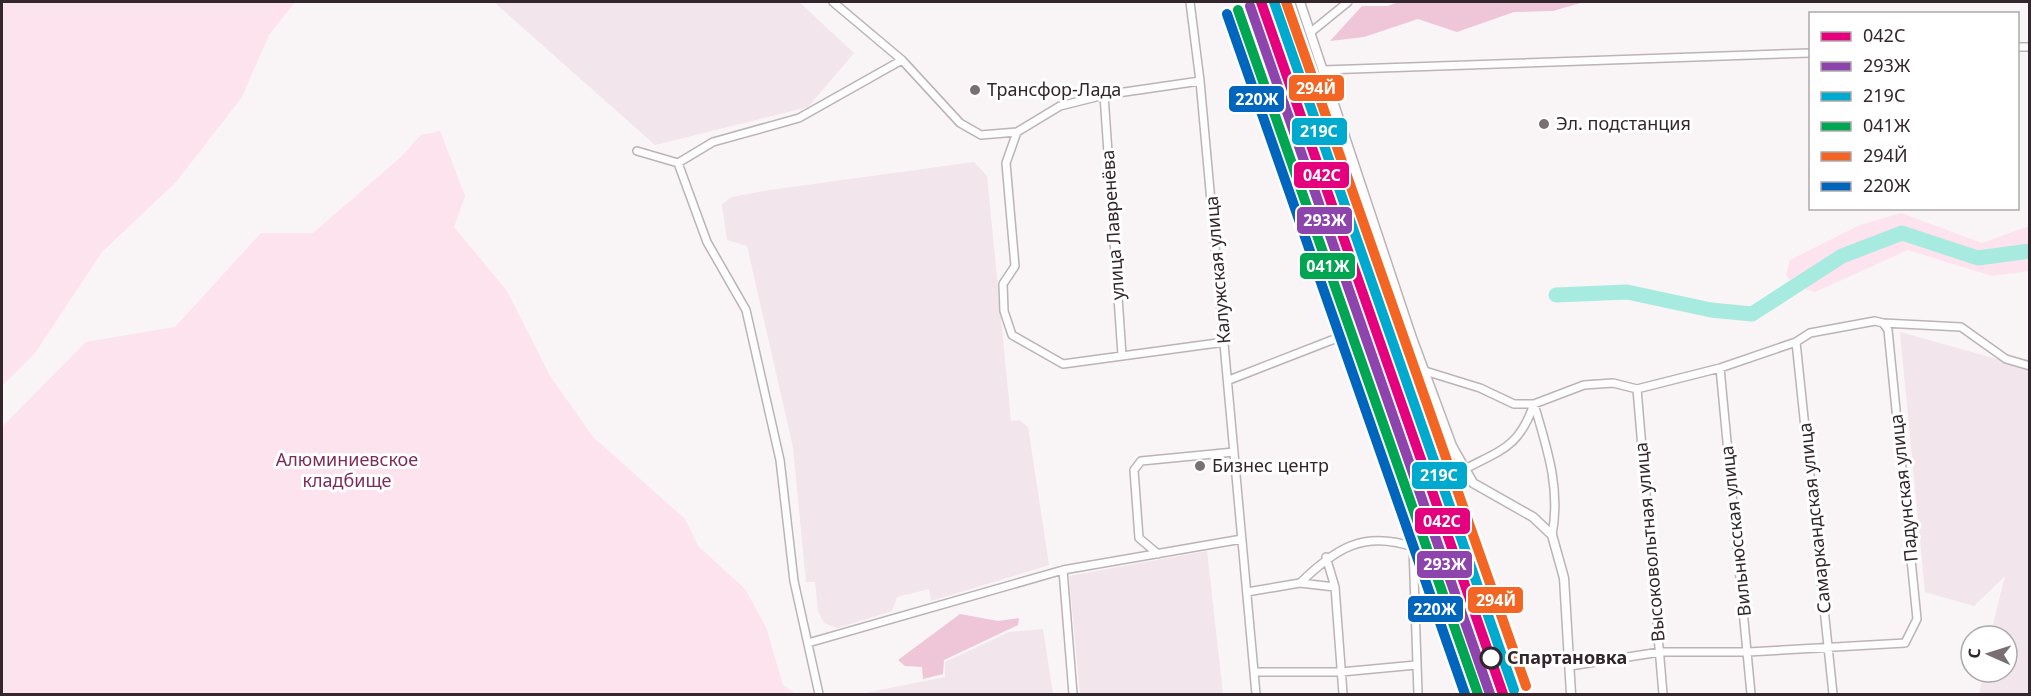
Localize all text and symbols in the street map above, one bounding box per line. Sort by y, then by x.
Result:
legend [1809,12,2019,210]
text: 042С [1863,23,1905,47]
text: 293Ж [1863,53,1911,77]
line badge: 294Й [1288,74,1345,102]
place label: Трансфор-Лада [987,77,1121,101]
text: 294Й [1296,77,1336,99]
marker: Трансфор-Лада [968,83,982,97]
text: 219С [1863,83,1905,107]
line badge: 220Ж [1228,85,1285,113]
text: 220Ж [1235,88,1279,110]
place label: Эл. подстанция [1556,111,1691,135]
text: 041Ж [1863,113,1911,137]
line badge: 219С [1291,117,1348,146]
marker: Эл. подстанция [1537,117,1551,131]
text: 219С [1300,120,1338,142]
text: 294Й [1863,143,1908,167]
street label: улица Лавренёва [1095,149,1129,301]
line badge: 042С [1293,161,1350,189]
text: 042С [1303,164,1341,186]
text: 220Ж [1863,173,1911,197]
street label: Калужская улица [1199,195,1235,345]
line badge: 293Ж [1296,206,1353,235]
text: 293Ж [1303,209,1347,231]
line badge: 041Ж [1299,252,1356,280]
text: 041Ж [1306,255,1350,277]
street label: Падунская улица [1883,413,1923,563]
street label: Самаркандская улица [1792,422,1836,615]
street label: Высоковольтная улица [1628,441,1670,643]
street label: Вильнюсская улица [1714,445,1756,618]
park label: Алюминиевское кладбище [276,447,418,492]
place label: Бизнес центр [1212,453,1329,477]
marker: Бизнес центр [1193,459,1207,473]
line badge: 219С [1411,461,1468,490]
text: 219С [1420,464,1458,486]
line badge: 042С [1414,507,1471,535]
text: 042С [1423,510,1461,532]
line badge: 293Ж [1416,550,1473,579]
text: 293Ж [1423,553,1467,575]
line badge: 294Й [1467,586,1524,614]
text: 294Й [1476,589,1516,611]
line badge: 220Ж [1407,595,1464,623]
text: 220Ж [1413,598,1457,620]
north arrow [1959,624,2019,684]
place label: Спартановка [1507,645,1627,669]
marker: Спартановка [1480,647,1502,669]
text: С [1963,647,1985,659]

